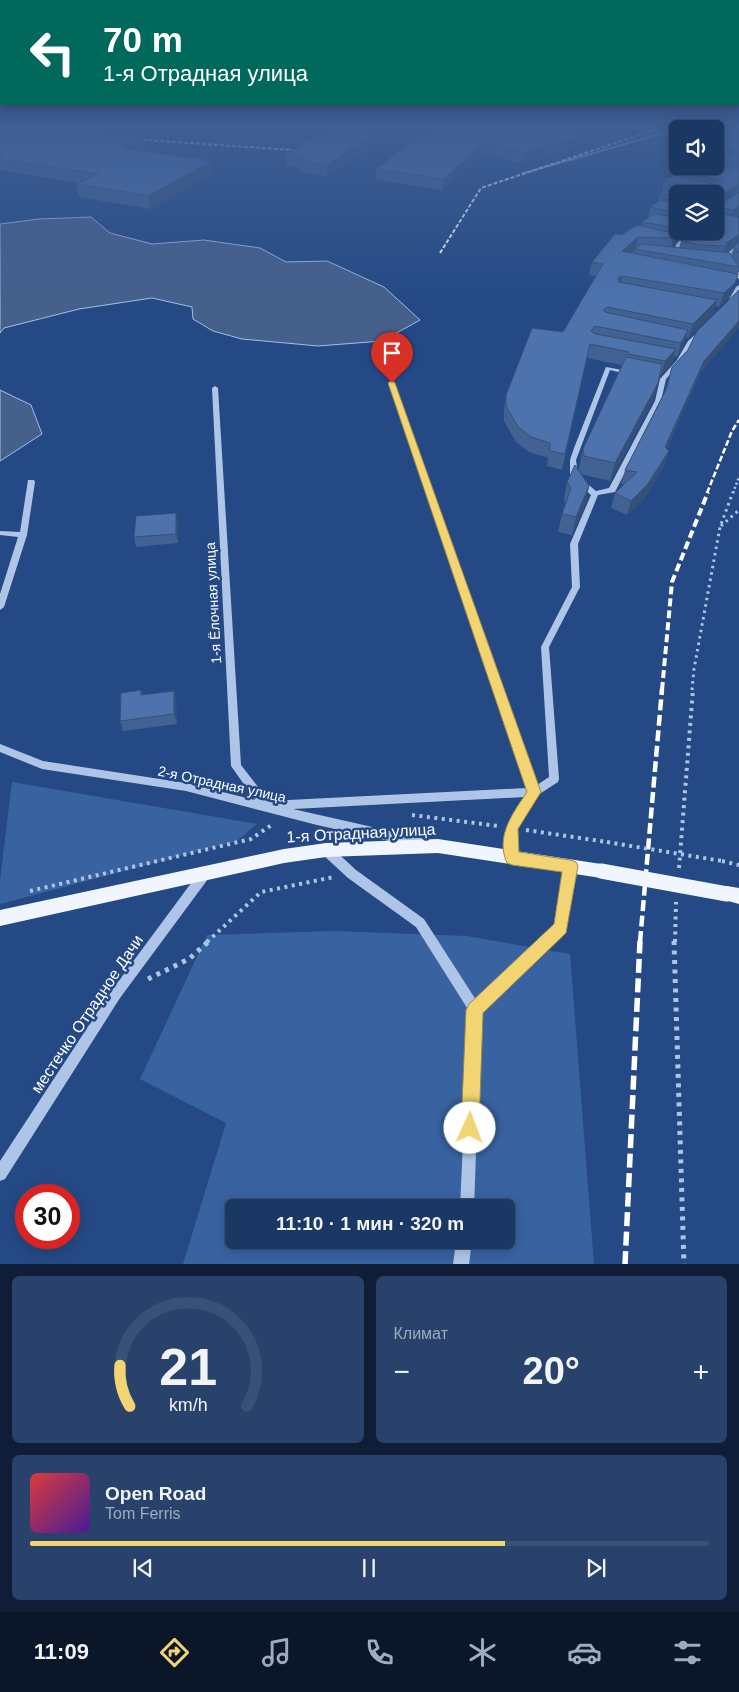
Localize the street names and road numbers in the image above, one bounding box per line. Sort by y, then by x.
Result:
street label: 1-я Ёлочная улица [202,542,224,664]
street label: 2-я Отрадная улица [157,763,288,805]
street label: 1-я Отрадная улица [286,821,436,845]
street label: местечко Отрадное Дачи [28,932,146,1096]

